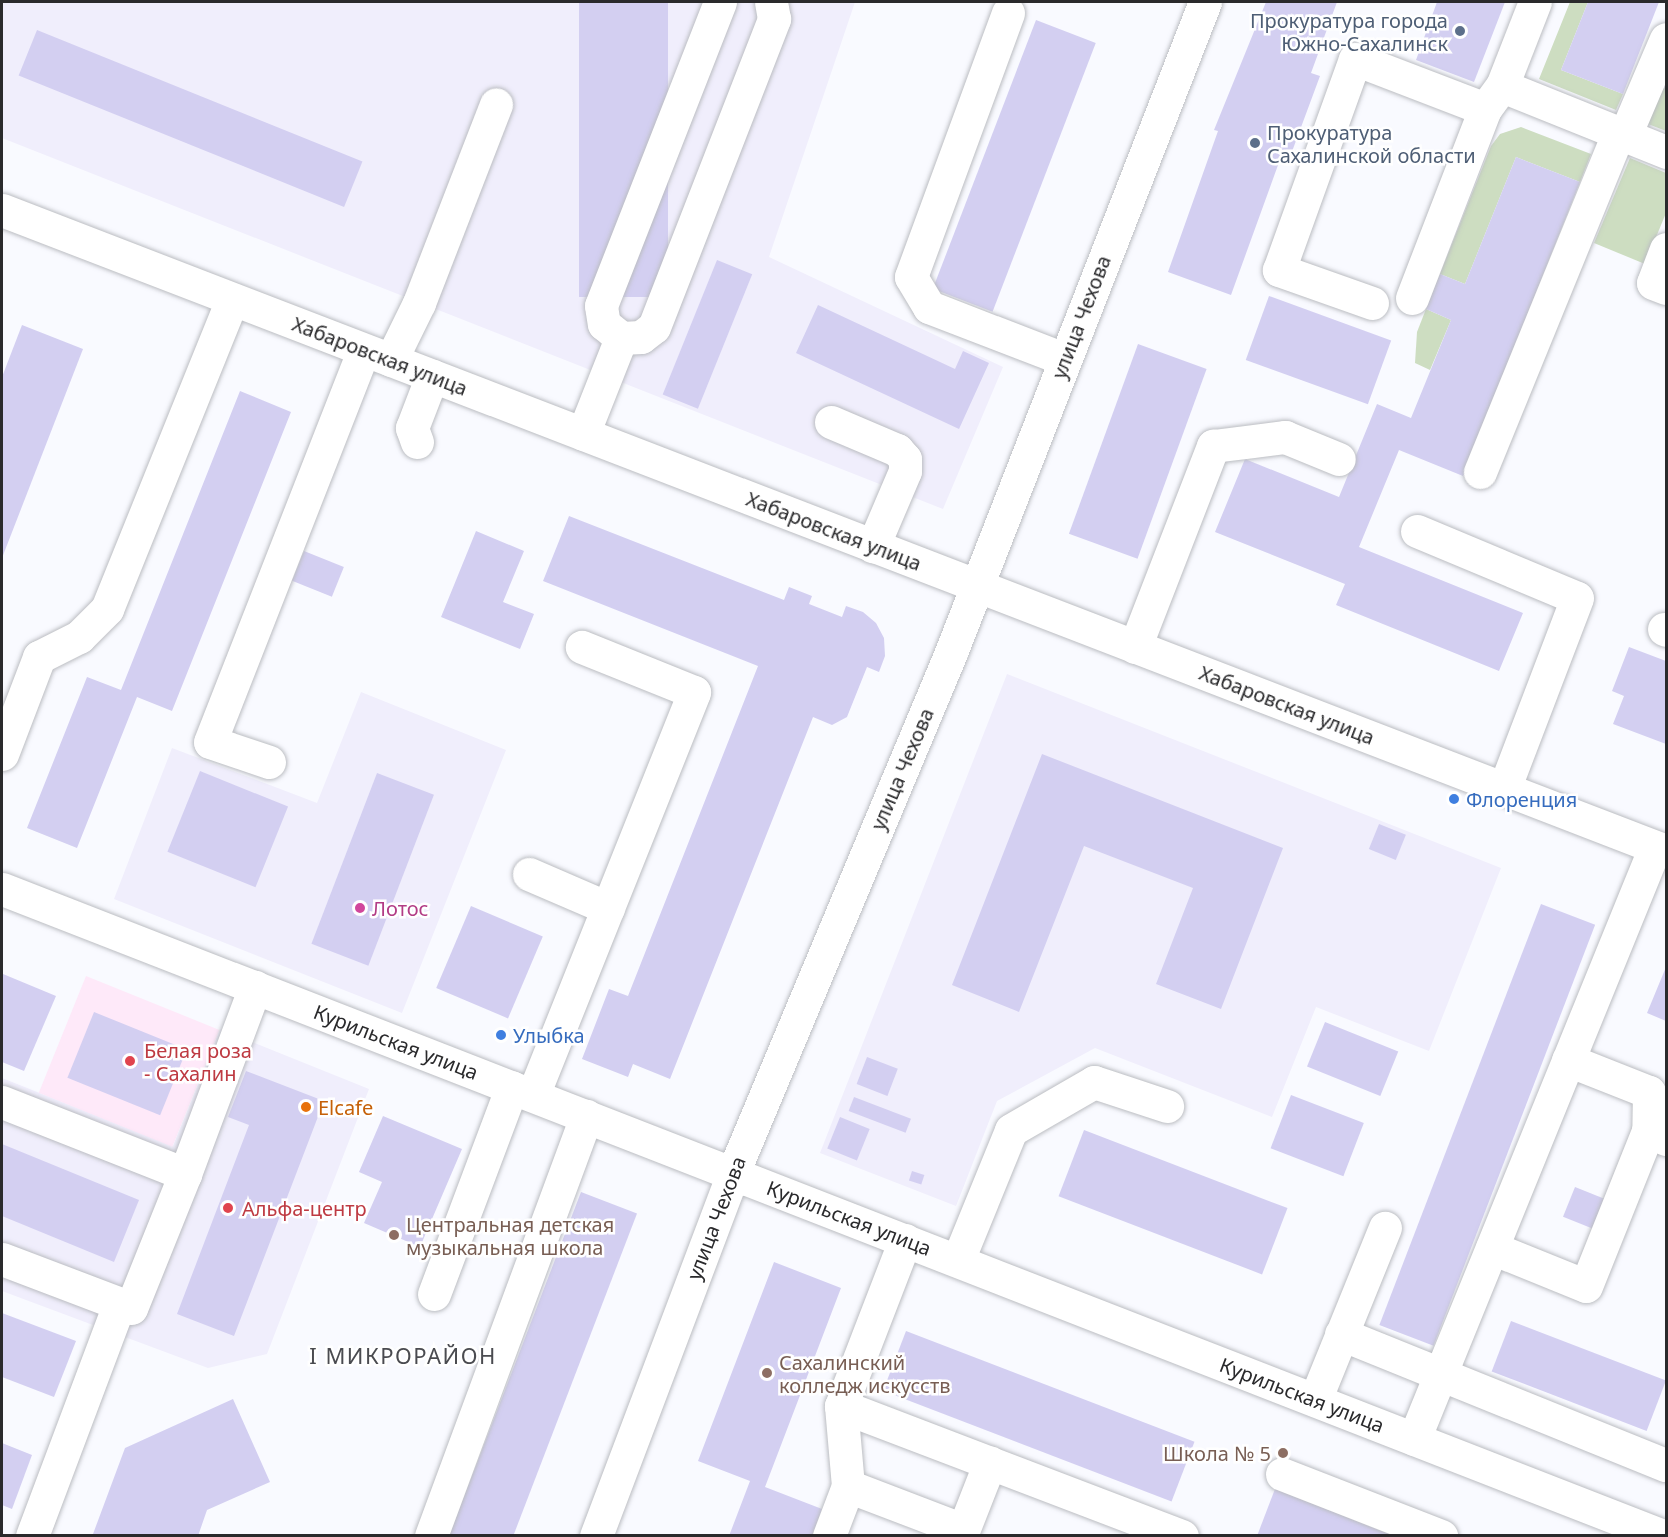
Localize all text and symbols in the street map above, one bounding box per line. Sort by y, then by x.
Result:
place label: Прокуратура города Южно-Сахалинск [1250,8,1448,55]
marker: Прокуратура города Южно-Сахалинск [1453,24,1467,38]
place label: Прокуратура Сахалинской области [1267,120,1476,167]
marker: Прокуратура Сахалинской области [1248,136,1262,150]
street label: улица Чехова [1046,252,1116,382]
street label: Хабаровская улица [289,312,471,400]
street label: Хабаровская улица [743,487,925,575]
street label: Хабаровская улица [1196,661,1378,749]
street label: улица Чехова [866,704,938,834]
place label: Флоренция [1466,787,1577,811]
marker: Флоренция [1447,792,1461,806]
place label: Лотос [372,896,428,920]
marker: Лотос [353,901,367,915]
street label: Курильская улица [310,1000,482,1084]
place label: Улыбка [513,1023,585,1047]
marker: Улыбка [494,1028,508,1042]
place label: Белая роза - Сахалин [144,1038,252,1085]
marker: Белая роза - Сахалин [121,1052,139,1070]
place label: Elcafe [318,1095,373,1119]
marker: Elcafe [299,1100,313,1114]
street label: улица Чехова [681,1153,751,1283]
street label: Курильская улица [763,1176,935,1260]
place label: Альфа-центр [242,1196,367,1220]
marker: Альфа-центр [219,1199,237,1217]
place label: Центральная детская музыкальная школа [406,1212,614,1259]
marker: Центральная детская музыкальная школа [387,1228,401,1242]
district label: I МИКРОРАЙОН [309,1343,497,1369]
place label: Сахалинский колледж искусств [779,1350,950,1397]
street label: Курильская улица [1216,1353,1388,1437]
marker: Сахалинский колледж искусств [760,1366,774,1380]
place label: Школа № 5 [1163,1441,1271,1465]
marker: Школа № 5 [1276,1446,1290,1460]

